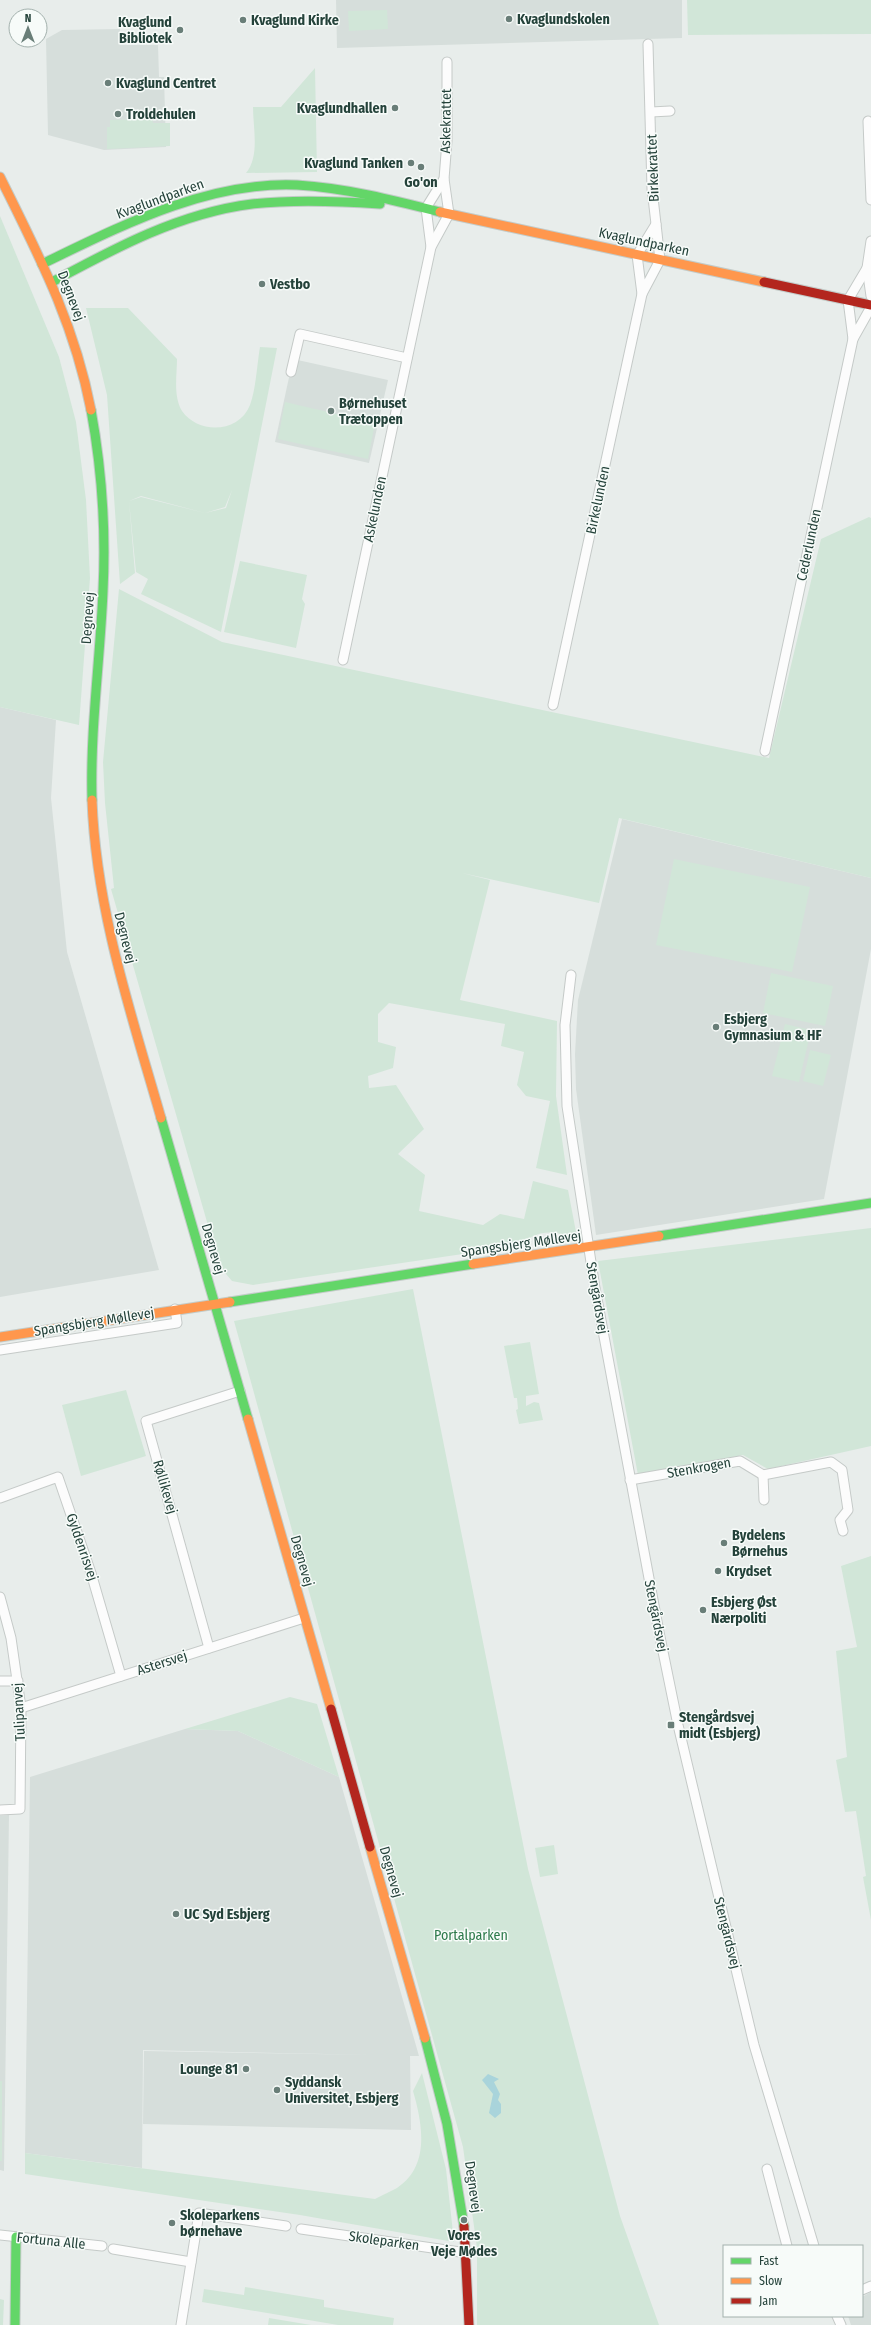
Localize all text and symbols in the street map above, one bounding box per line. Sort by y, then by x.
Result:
north arrow [8,8,48,48]
place label: Kvaglundskolen [517,11,610,28]
text: N [25,12,31,25]
place label: Kvaglund Kirke [251,12,339,29]
place label: Kvaglund Bibliotek [118,14,173,47]
marker: Kvaglundskolen [504,14,514,24]
marker: Kvaglund Kirke [238,15,248,25]
marker: Kvaglund Bibliotek [175,25,185,35]
place label: Kvaglund Centret [116,75,217,92]
marker: Kvaglund Centret [103,78,113,88]
street label: Askekrattet [437,88,455,154]
place label: Kvaglundhallen [297,100,387,117]
marker: Kvaglundhallen [390,103,400,113]
place label: Troldehulen [126,106,196,123]
marker: Troldehulen [113,109,123,119]
street label: Birkekrattet [643,133,663,202]
place label: Kvaglund Tanken [304,155,403,172]
marker: Kvaglund Tanken [406,158,416,168]
marker: Go'on [416,162,426,172]
place label: Go'on [404,174,438,191]
street label: Kvaglundparken [114,175,206,223]
street label: Kvaglundparken [597,224,691,260]
street label: Degnevej [54,268,88,324]
place label: Vestbo [269,276,311,293]
marker: Vestbo [257,279,267,289]
place label: Børnehuset Trætoppen [339,395,408,428]
marker: Børnehuset Trætoppen [326,406,336,416]
street label: Birkelunden [582,464,614,536]
street label: Askelunden [360,475,390,543]
street label: Cederlunden [793,507,825,583]
street label: Degnevej [78,591,98,645]
street label: Degnevej [110,910,140,966]
place label: Esbjerg Gymnasium & HF [724,1011,822,1044]
marker: Esbjerg Gymnasium & HF [711,1022,721,1032]
street label: Degnevej [198,1221,228,1277]
street label: Spangsbjerg Møllevej [460,1227,582,1261]
street label: Stengårdsvej [582,1260,612,1336]
street label: Spangsbjerg Møllevej [33,1304,155,1340]
street label: Stenkrogen [666,1454,732,1482]
street label: Røllikevej [149,1458,181,1516]
street label: Gyldenrisvej [62,1511,102,1583]
place label: Bydelens Børnehus [732,1527,788,1560]
street label: Degnevej [287,1533,317,1589]
marker: Bydelens Børnehus [719,1538,729,1548]
place label: Krydset [726,1563,773,1580]
marker: Krydset [713,1566,723,1576]
street label: Stengårdsvej [641,1578,671,1654]
place label: Esbjerg Øst Nærpoliti [711,1594,778,1627]
marker: Esbjerg Øst Nærpoliti [698,1605,708,1615]
street label: Astersvej [135,1647,189,1679]
street label: Tulipanvej [9,1682,29,1742]
place label: Stengårdsvej midt (Esbjerg) [679,1709,760,1742]
marker: Stengårdsvej midt (Esbjerg) [666,1720,676,1730]
street label: Degnevej [376,1844,406,1900]
street label: Stengårdsvej [710,1895,744,1971]
place label: UC Syd Esbjerg [184,1906,270,1923]
marker: UC Syd Esbjerg [171,1909,181,1919]
park label: Portalparken [434,1927,508,1944]
place label: Lounge 81 [180,2061,238,2078]
marker: Lounge 81 [241,2064,251,2074]
place label: Syddansk Universitet, Esbjerg [285,2074,398,2107]
marker: Syddansk Universitet, Esbjerg [272,2085,282,2095]
street label: Degnevej [461,2160,485,2214]
place label: Skoleparkens børnehave [180,2207,260,2240]
marker: Vores Veje Mødes [459,2215,469,2225]
marker: Skoleparkens børnehave [167,2218,177,2228]
place label: Vores Veje Mødes [430,2227,497,2260]
street label: Skoleparken [348,2228,420,2254]
street label: Fortuna Alle [16,2229,86,2253]
legend [723,2245,863,2317]
text: Fast [759,2254,778,2268]
text: Slow [759,2274,782,2288]
text: Jam [759,2294,777,2308]

